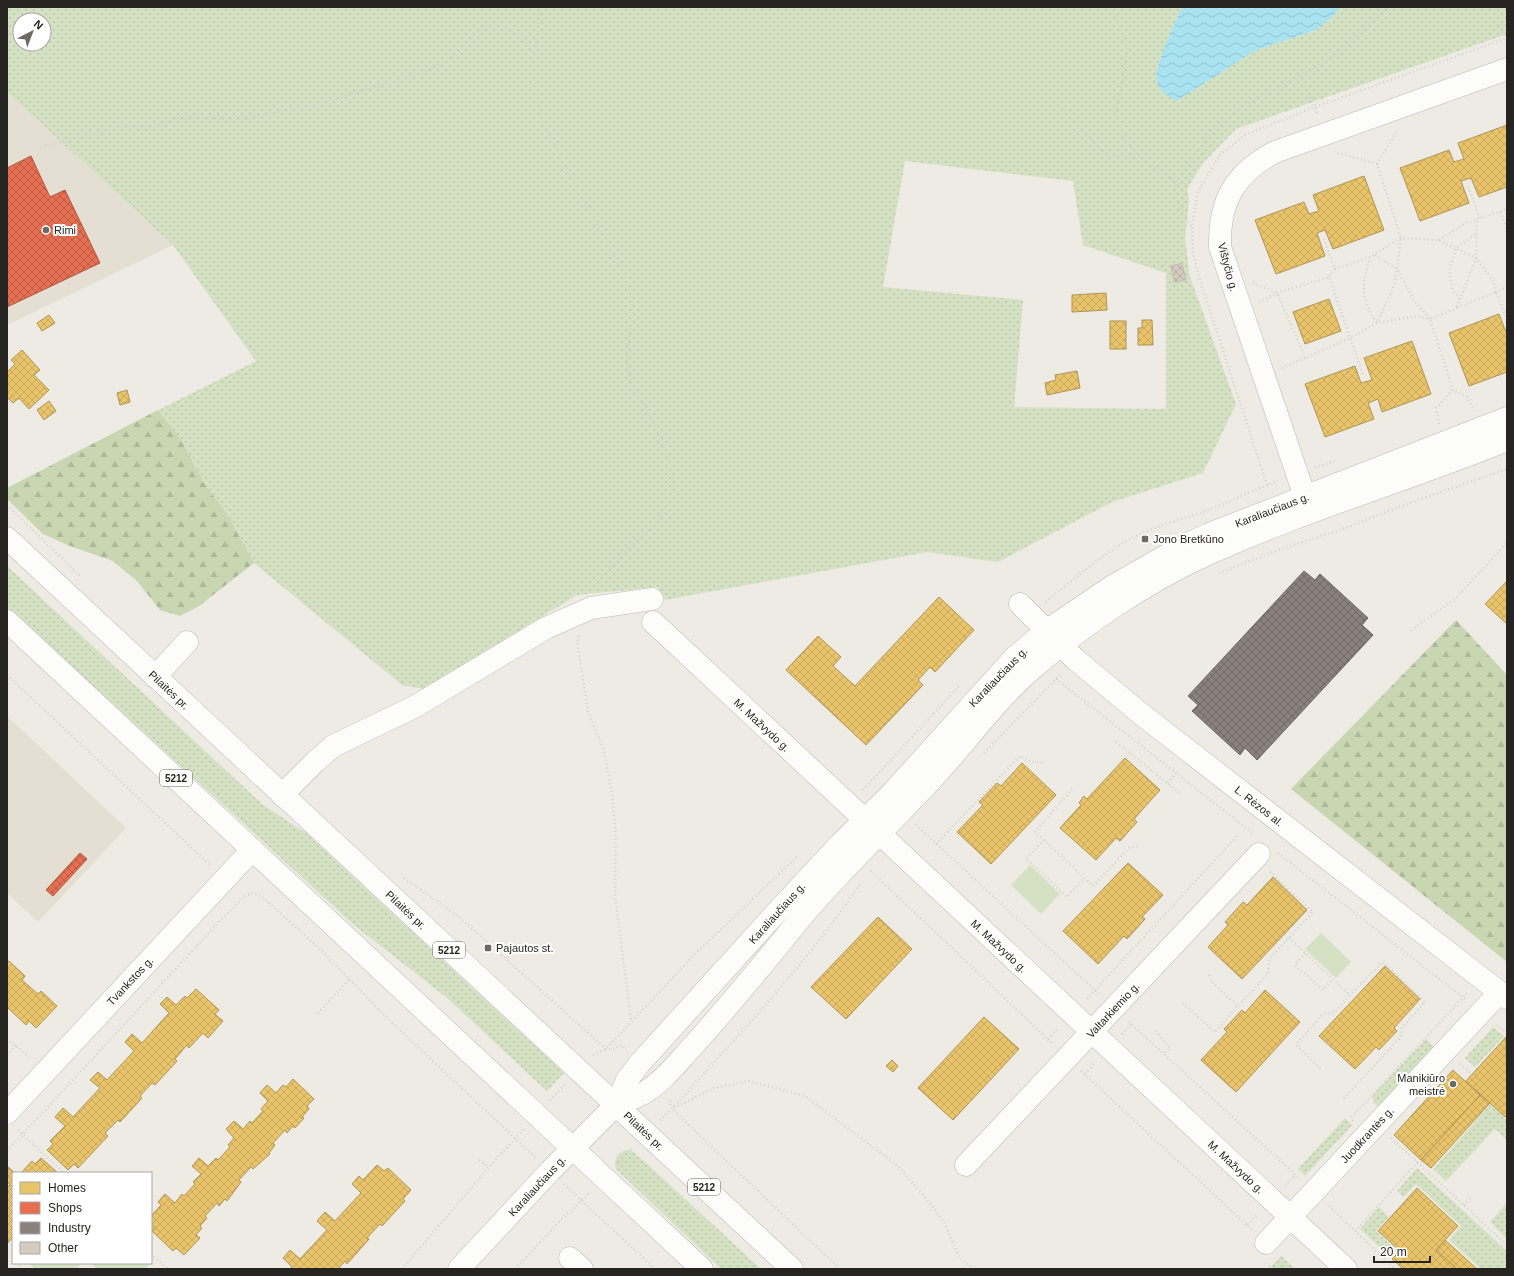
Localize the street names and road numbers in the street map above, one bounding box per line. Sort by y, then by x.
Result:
street label: Vištyčio g. [1216,241,1240,293]
street label: Karaliaučiaus g. [1233,490,1311,530]
street label: Karaliaučiaus g. [966,645,1030,709]
street label: Pilaitės pr. [146,668,192,712]
street label: M. Mažvydo g. [732,696,792,754]
road number: 5212 [160,770,192,786]
street label: L. Rėzos al. [1232,783,1286,829]
street label: Karaliaučiaus g. [746,880,808,946]
street label: Pilaitės pr. [383,888,429,932]
street label: M. Mažvydo g. [969,917,1029,975]
road number: 5212 [433,942,465,958]
street label: Tvankstos g. [104,954,156,1008]
street label: Valtarkiemio g. [1084,980,1142,1040]
street label: Juodkrantės g. [1338,1105,1396,1165]
street label: Pilaitės pr. [621,1109,667,1153]
street label: M. Mažvydo g. [1206,1138,1266,1196]
street label: Karaliaučiaus g. [506,1153,568,1219]
road number: 5212 [688,1179,720,1195]

